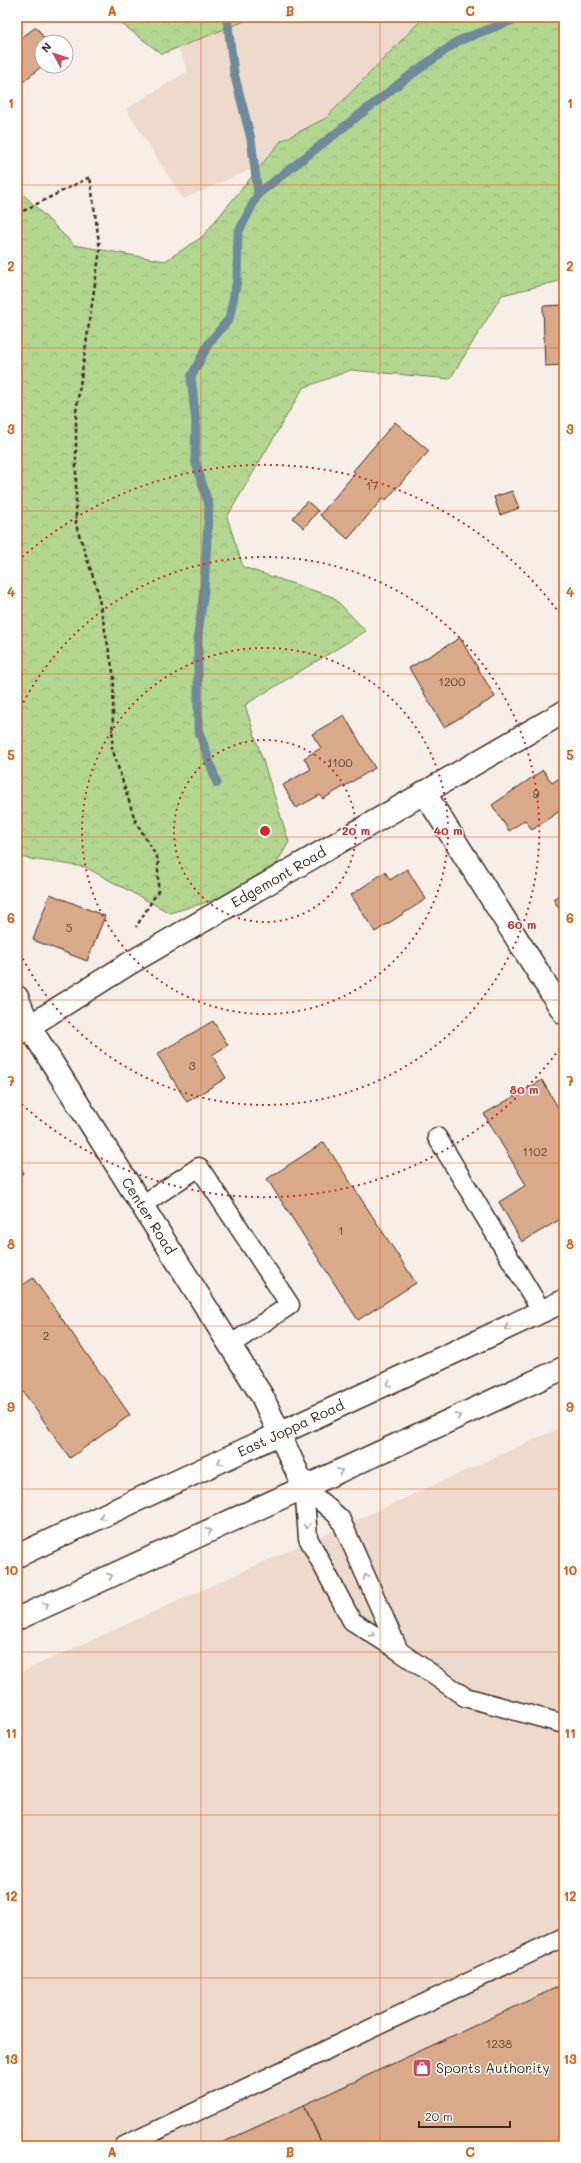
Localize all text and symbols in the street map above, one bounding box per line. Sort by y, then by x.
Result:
text: A [107,2,117,19]
text: B [286,2,295,19]
text: C [465,2,475,19]
north arrow [34,34,74,74]
text: N [38,39,54,55]
text: 1 [8,94,14,111]
text: 1 [567,94,573,111]
text: 2 [7,257,15,274]
text: 2 [566,257,574,274]
text: 3 [7,420,15,437]
text: 3 [566,420,574,437]
house number: 17 [366,477,378,493]
text: 4 [7,583,15,600]
text: 4 [566,583,574,600]
house number: 1200 [439,673,466,689]
text: 5 [7,746,15,763]
text: 5 [566,746,574,763]
house number: 1100 [327,754,353,770]
house number: 9 [532,785,540,801]
text: 20 m [342,822,370,838]
text: 40 m [433,822,463,838]
centre of rings [258,824,272,838]
street label: Edgemont Road [227,842,329,912]
text: 6 [7,909,15,926]
text: 6 [566,909,574,926]
text: 60 m [508,916,536,932]
house number: 5 [66,919,73,935]
house number: 3 [188,1057,196,1073]
text: 7 [7,1072,15,1089]
text: 7 [566,1072,574,1089]
text: 80 m [509,1081,539,1097]
house number: 1102 [523,1143,547,1159]
street label: Center Road [118,1174,181,1258]
house number: 1 [338,1222,344,1238]
text: 8 [7,1235,15,1252]
text: 8 [566,1235,574,1252]
one-way arrow [503,1323,511,1331]
house number: 2 [43,1327,49,1343]
one-way arrow [386,1379,393,1387]
street label: East Joppa Road [234,1395,347,1461]
text: 9 [7,1398,15,1415]
text: 9 [566,1398,574,1415]
one-way arrow [454,1413,461,1421]
one-way arrow [217,1457,224,1465]
one-way arrow [335,1468,343,1476]
one-way arrow [98,1512,106,1520]
one-way arrow [303,1523,312,1529]
one-way arrow [204,1528,212,1536]
text: 10 [4,1561,18,1578]
text: 10 [563,1561,577,1578]
one-way arrow [105,1573,113,1581]
one-way arrow [363,1573,371,1581]
one-way arrow [41,1602,49,1610]
one-way arrow [368,1629,375,1636]
text: 11 [5,1724,17,1741]
text: 11 [564,1724,576,1741]
text: 12 [4,1887,18,1904]
text: 12 [563,1887,577,1904]
house number: 1238 [486,2035,512,2051]
text: 13 [4,2050,18,2067]
text: 13 [563,2050,577,2067]
shop icon: Sports Authority [411,2057,433,2079]
place label: Sports Authority [436,2058,550,2077]
scale bar [419,2103,510,2129]
text: 20 m [425,2108,453,2124]
text: A [107,2143,117,2160]
text: B [286,2143,295,2160]
text: C [465,2143,475,2160]

